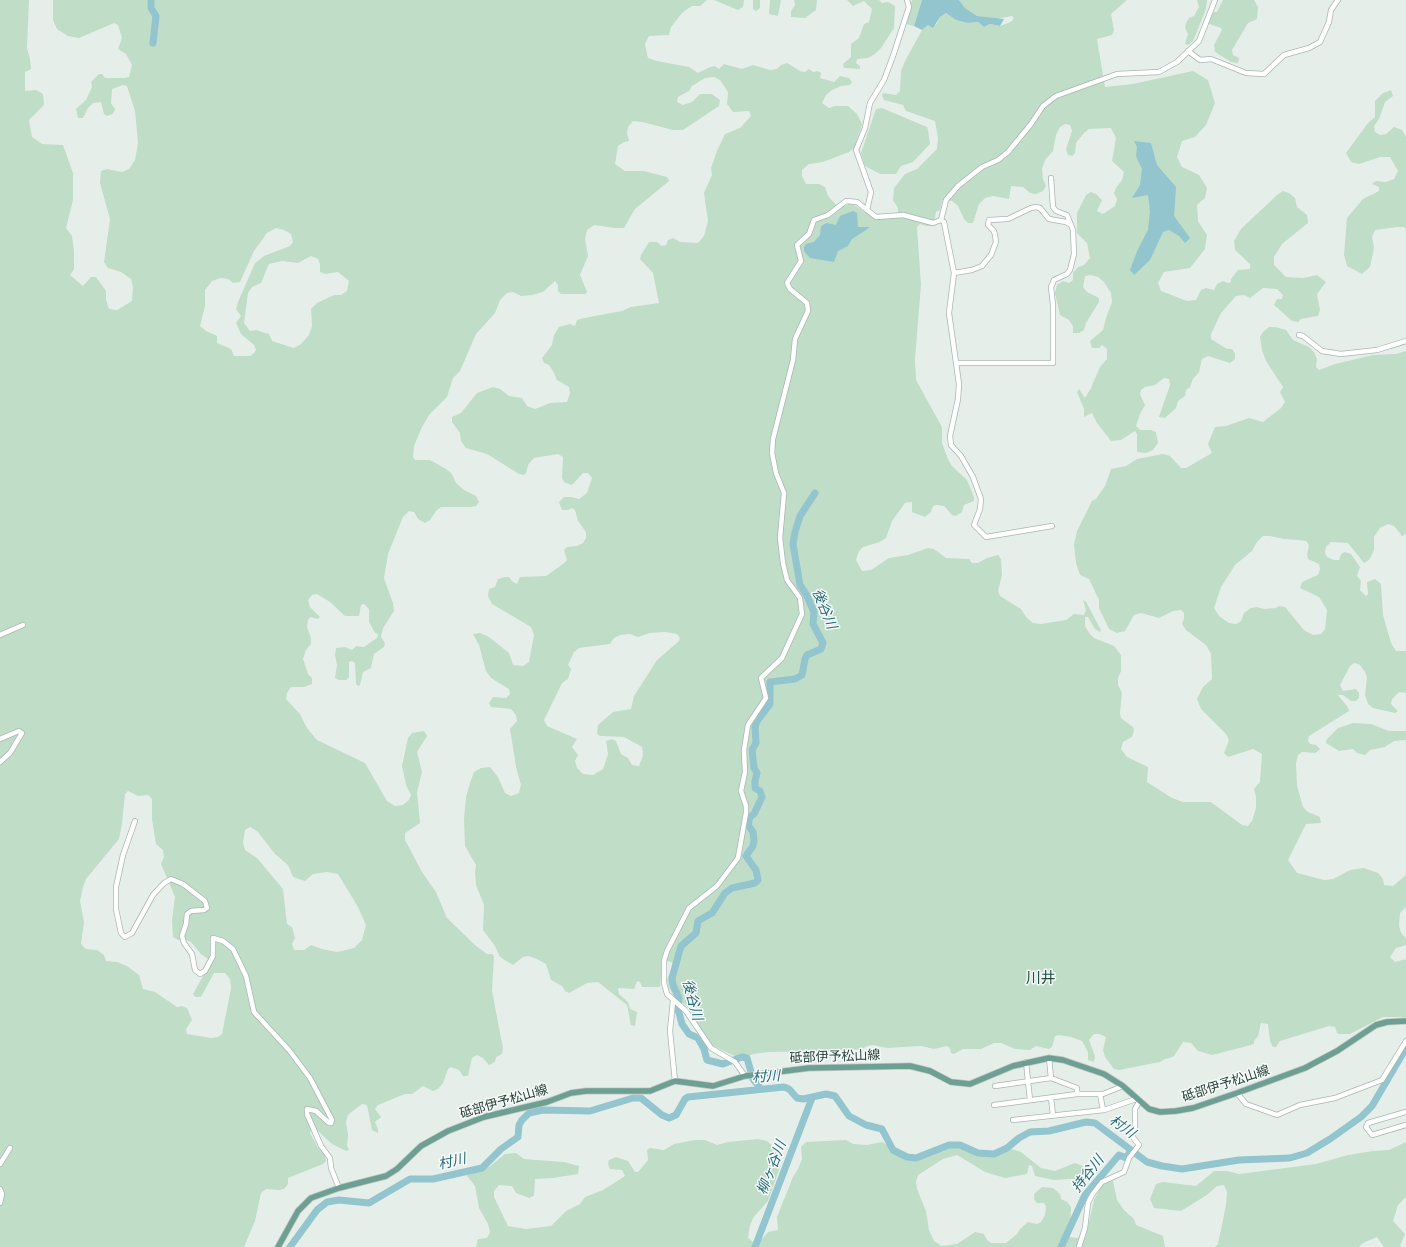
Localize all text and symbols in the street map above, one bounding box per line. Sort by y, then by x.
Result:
water label: 後谷川 [808,586,840,632]
district label: 川井 [1026,970,1056,988]
water label: 後谷川 [678,978,706,1022]
street label: 砥部伊予松山線 [789,1048,881,1066]
street label: 砥部伊予松山線 [1180,1063,1272,1105]
water label: 村川 [752,1068,780,1086]
street label: 砥部伊予松山線 [458,1082,550,1122]
water label: 村川 [1106,1112,1138,1142]
water label: 柳ヶ谷川 [754,1139,790,1197]
water label: 村川 [436,1151,468,1173]
water label: 持谷川 [1068,1152,1108,1196]

